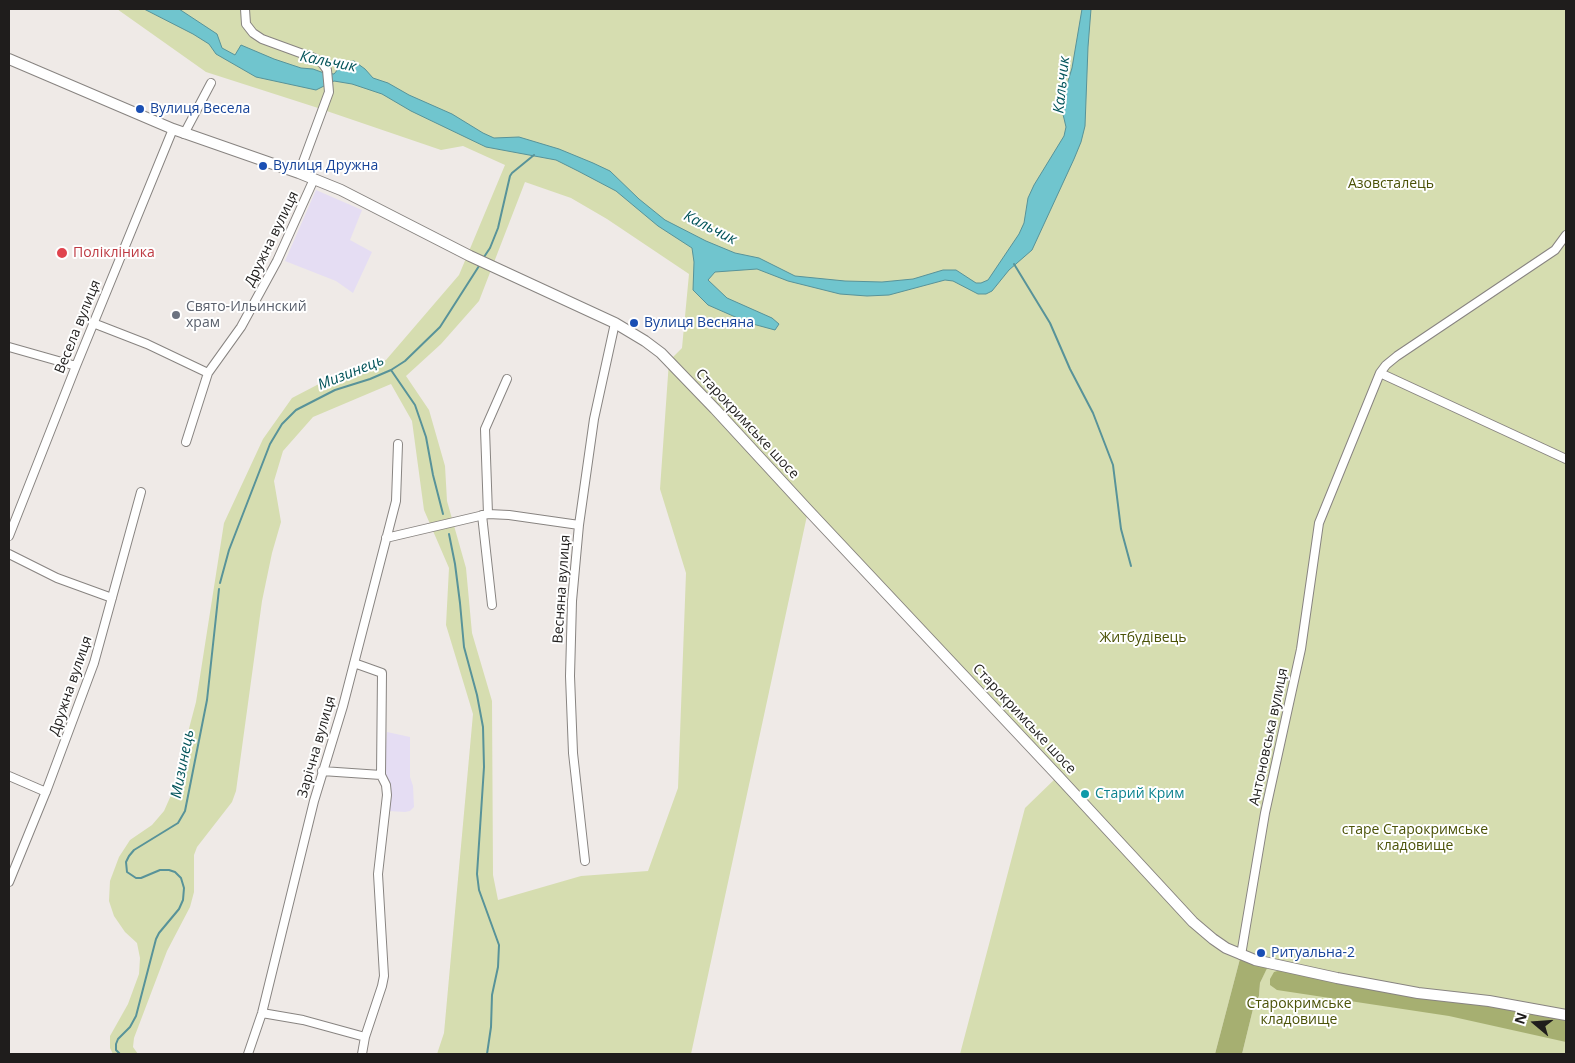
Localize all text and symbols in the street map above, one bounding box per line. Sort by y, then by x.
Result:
water label: Кальчик [298,48,358,76]
water label: Кальчик [1050,56,1074,114]
place label: Вулиця Весела [150,101,250,117]
marker: Вулиця Весела [134,103,146,115]
place label: Вулиця Дружна [273,158,378,174]
marker: Вулиця Дружна [257,160,269,172]
park label: Азовсталець [1348,176,1434,192]
street label: Дружна вулиця [242,188,302,290]
water label: Кальчик [681,207,739,249]
place label: Полікліника [73,245,155,261]
marker: Полікліника [55,246,69,260]
street label: Весела вулиця [52,278,104,376]
place label: Свято-Ильинский храм [186,299,307,332]
marker: Свято-Ильинский храм [170,309,182,321]
place label: Вулиця Весняна [644,315,754,331]
marker: Вулиця Весняна [628,317,640,329]
water label: Мизинець [315,352,387,394]
street label: Старокримське шосе [692,366,802,482]
street label: Весняна вулиця [550,534,574,644]
park label: Житбудівець [1099,630,1187,646]
street label: Дружна вулиця [46,634,96,738]
street label: Старокримське шосе [969,661,1079,777]
street label: Антоновська вулиця [1246,667,1292,807]
street label: Зарічна вулиця [294,694,340,800]
water label: Мизинець [168,728,198,800]
place label: Старий Крим [1095,786,1184,802]
marker: Старий Крим [1079,788,1091,800]
park label: старе Старокримське кладовище [1342,822,1488,854]
place label: Ритуальна-2 [1271,945,1355,961]
marker: Ритуальна-2 [1255,947,1267,959]
park label: Старокримське кладовище [1246,996,1352,1028]
north arrow [1510,998,1560,1048]
text: N [1509,1010,1531,1027]

